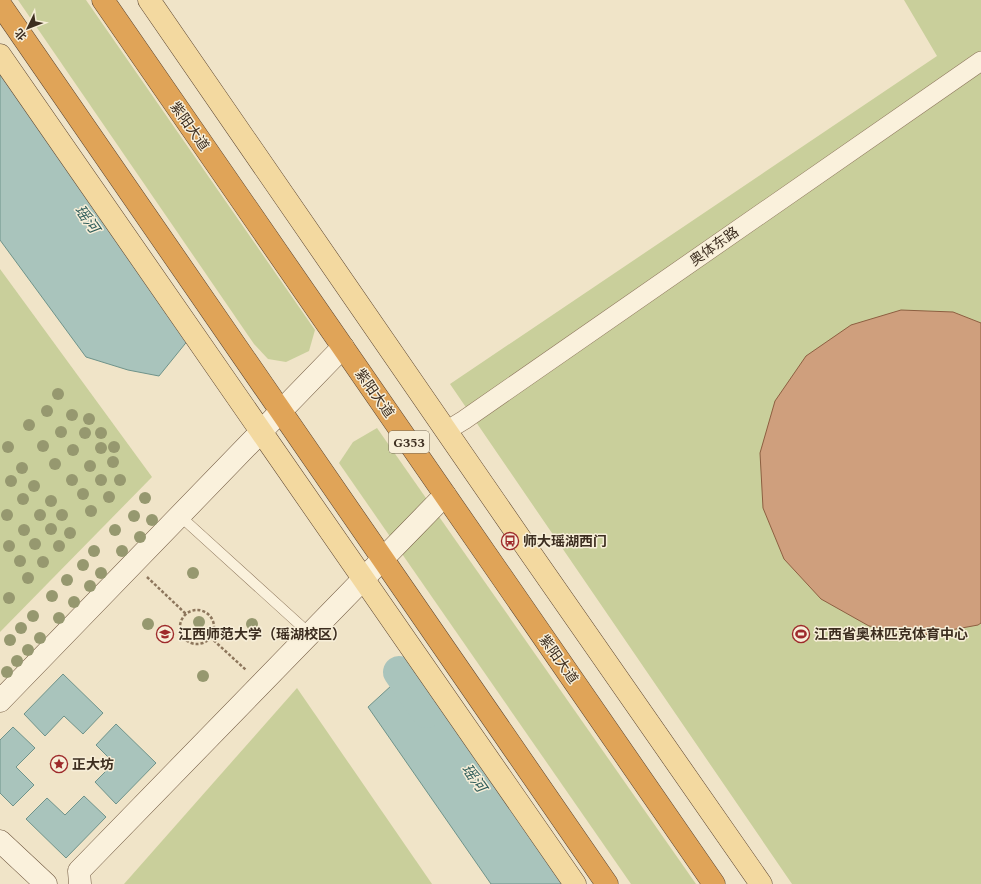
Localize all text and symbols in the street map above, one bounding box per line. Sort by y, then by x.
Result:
north arrow [8,8,48,48]
text: 北 [11,25,31,44]
street label: 紫阳大道 [165,97,214,155]
water label: 瑶河 [69,200,106,241]
street label: 奥体东路 [685,222,743,271]
street label: 紫阳大道 [350,364,399,422]
road number: G353 [389,431,429,453]
bus stop icon: 师大瑶湖西门 [500,531,520,551]
place label: 师大瑶湖西门 [523,531,607,552]
school or university icon: 江西师范大学（瑶湖校区） [155,624,175,644]
place label: 江西师范大学（瑶湖校区） [178,624,346,645]
sports icon: 江西省奥林匹克体育中心 [791,624,811,644]
place label: 江西省奥林匹克体育中心 [814,624,968,645]
street label: 紫阳大道 [534,630,583,688]
place icon: 正大坊 [49,754,69,774]
place label: 正大坊 [72,754,114,775]
water label: 瑶河 [456,759,493,800]

